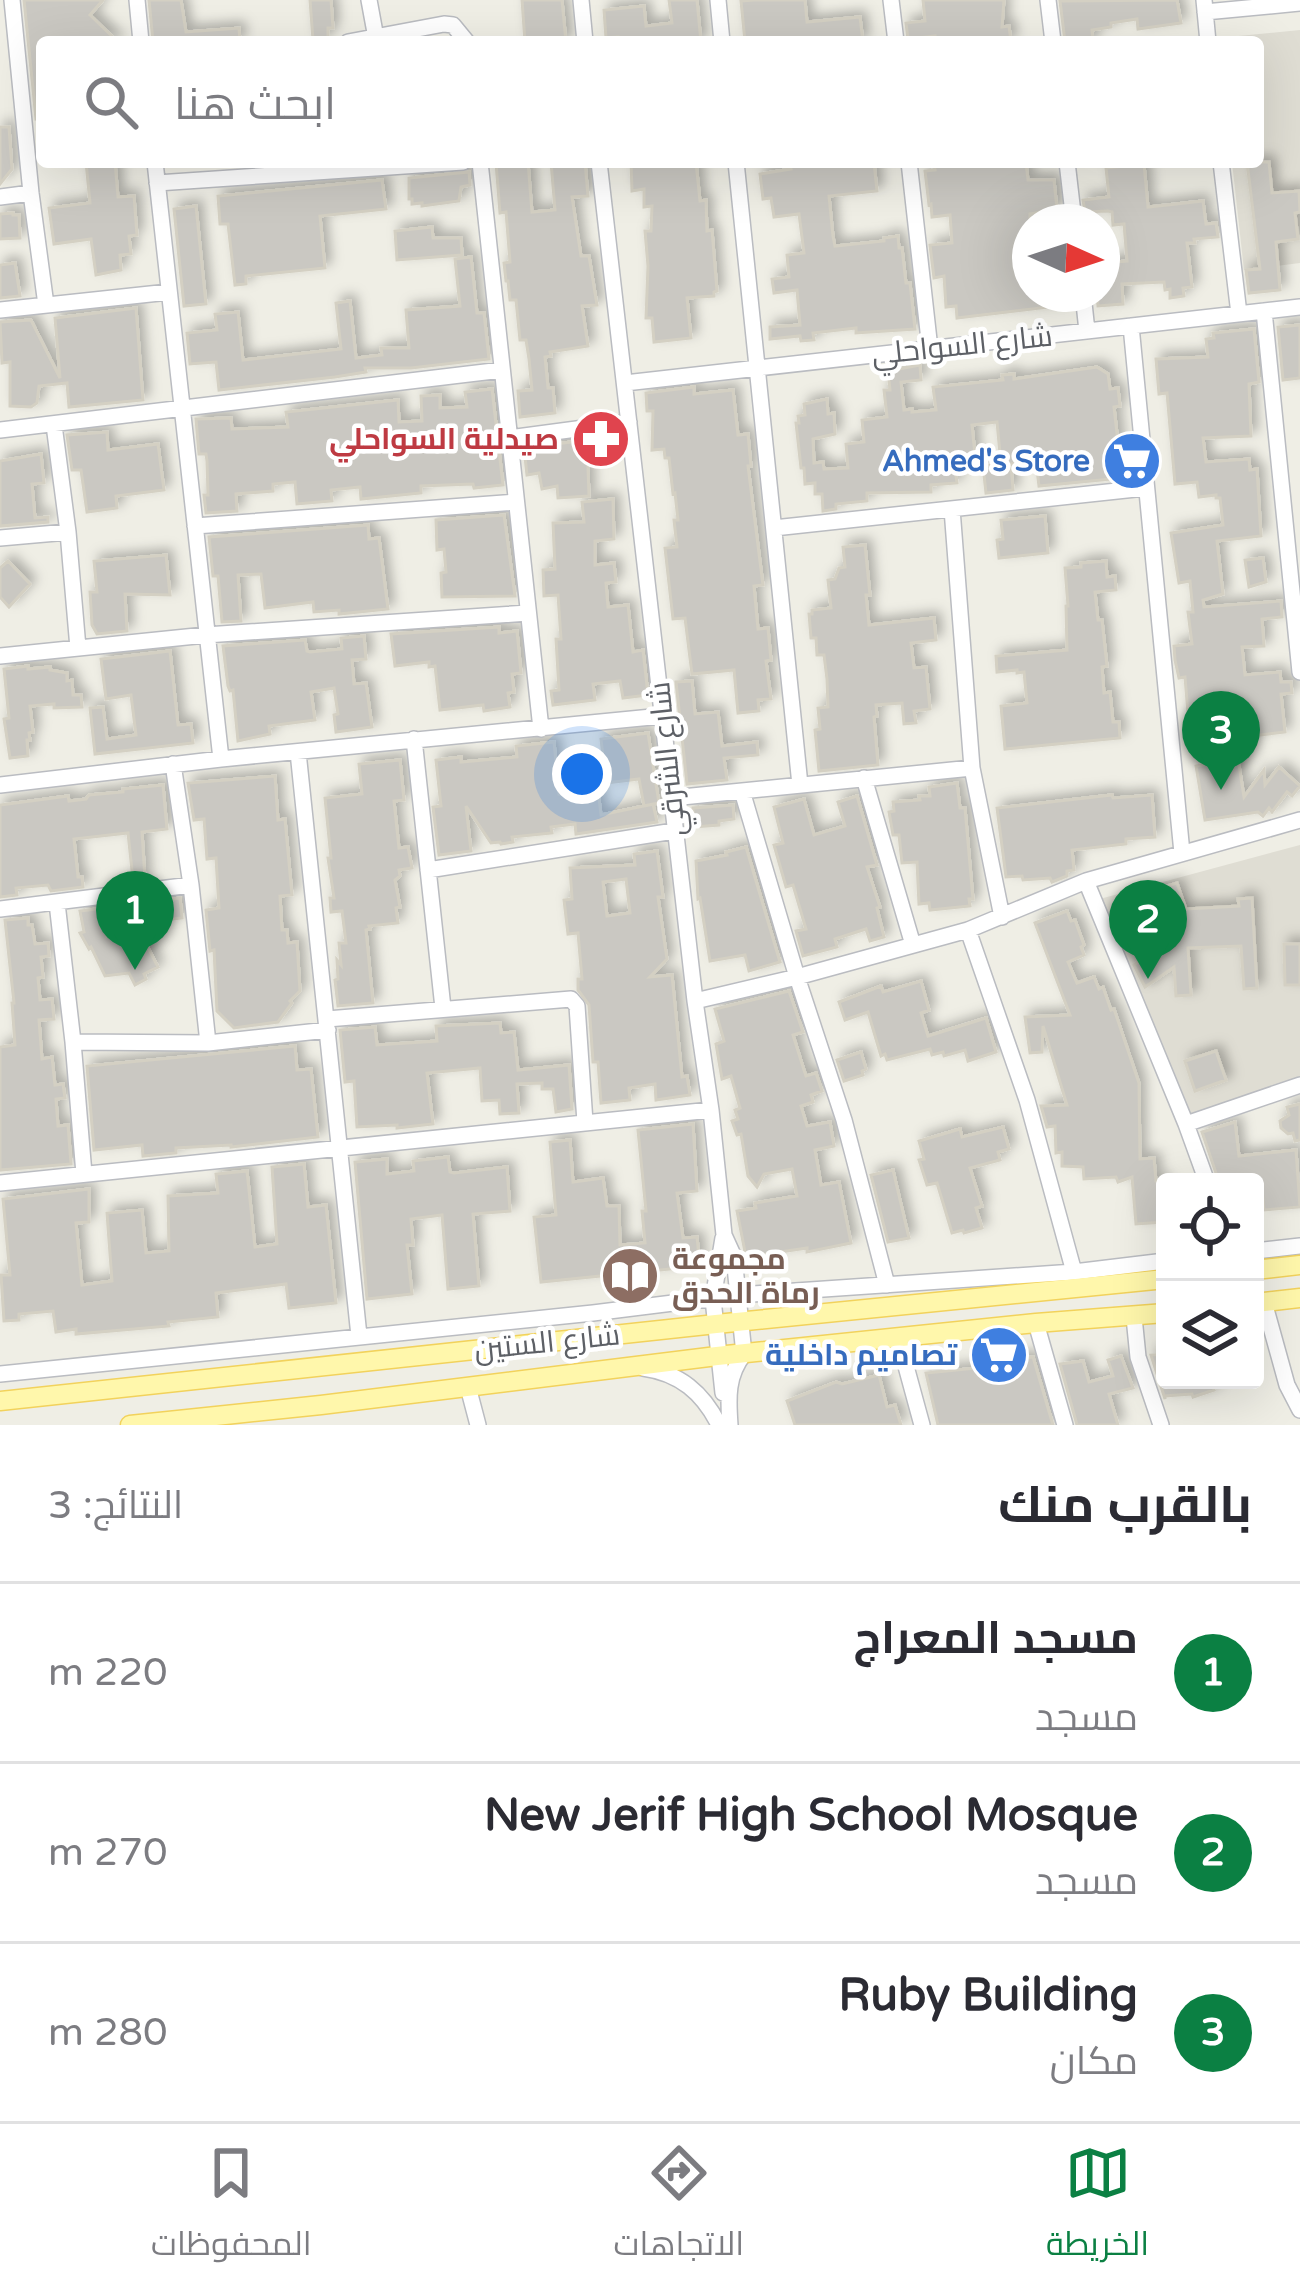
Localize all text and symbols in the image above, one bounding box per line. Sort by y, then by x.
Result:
search box [36,36,1264,168]
icon: search [78,69,144,135]
text: ابحث هنا [174,78,336,132]
north arrow [1012,204,1120,312]
street label: شارع السواحلي [870,318,1055,377]
pharmacy icon: صيدلية السواحلي [570,408,632,470]
place label: صيدلية السواحلي [329,421,559,463]
supermarket icon: Ahmed's Store [1101,430,1163,492]
place label: Ahmed's Store [882,443,1090,480]
street label: شارع الشرقي [641,679,698,838]
pin: 3 [1182,691,1260,790]
your location [552,744,612,804]
pin: 1 [96,871,174,970]
pin: 2 [1109,880,1187,979]
map controls [1156,1173,1264,1389]
button: locate [1156,1173,1264,1281]
place label: مجموعة رماة الحدق [672,1241,820,1312]
library icon: مجموعة رماة الحدق [599,1245,661,1307]
button: layers [1156,1281,1264,1389]
street label: شارع الستين [472,1316,622,1370]
supermarket icon: تصاميم داخلية [968,1324,1030,1386]
place label: تصاميم داخلية [765,1337,958,1375]
text: بالقرب منك [998,1475,1252,1537]
text: النتائج: 3 [48,1482,183,1529]
text: مسجد المعراج [854,1612,1138,1666]
text: 220 m [48,1649,167,1696]
text: 1 [1201,1649,1225,1696]
text: مسجد [1035,1694,1138,1741]
text: New Jerif High School Mosque [484,1789,1138,1843]
text: 270 m [48,1829,167,1876]
text: 2 [1201,1829,1225,1876]
text: مسجد [1035,1858,1138,1905]
text: Ruby Building [839,1969,1138,2023]
text: 280 m [48,2009,167,2056]
text: 3 [1201,2009,1225,2056]
text: مكان [1050,2038,1138,2085]
tab: المحفوظات [151,2140,312,2274]
tab: الاتجاهات [613,2140,744,2274]
tab: الخريطة [1046,2140,1149,2274]

